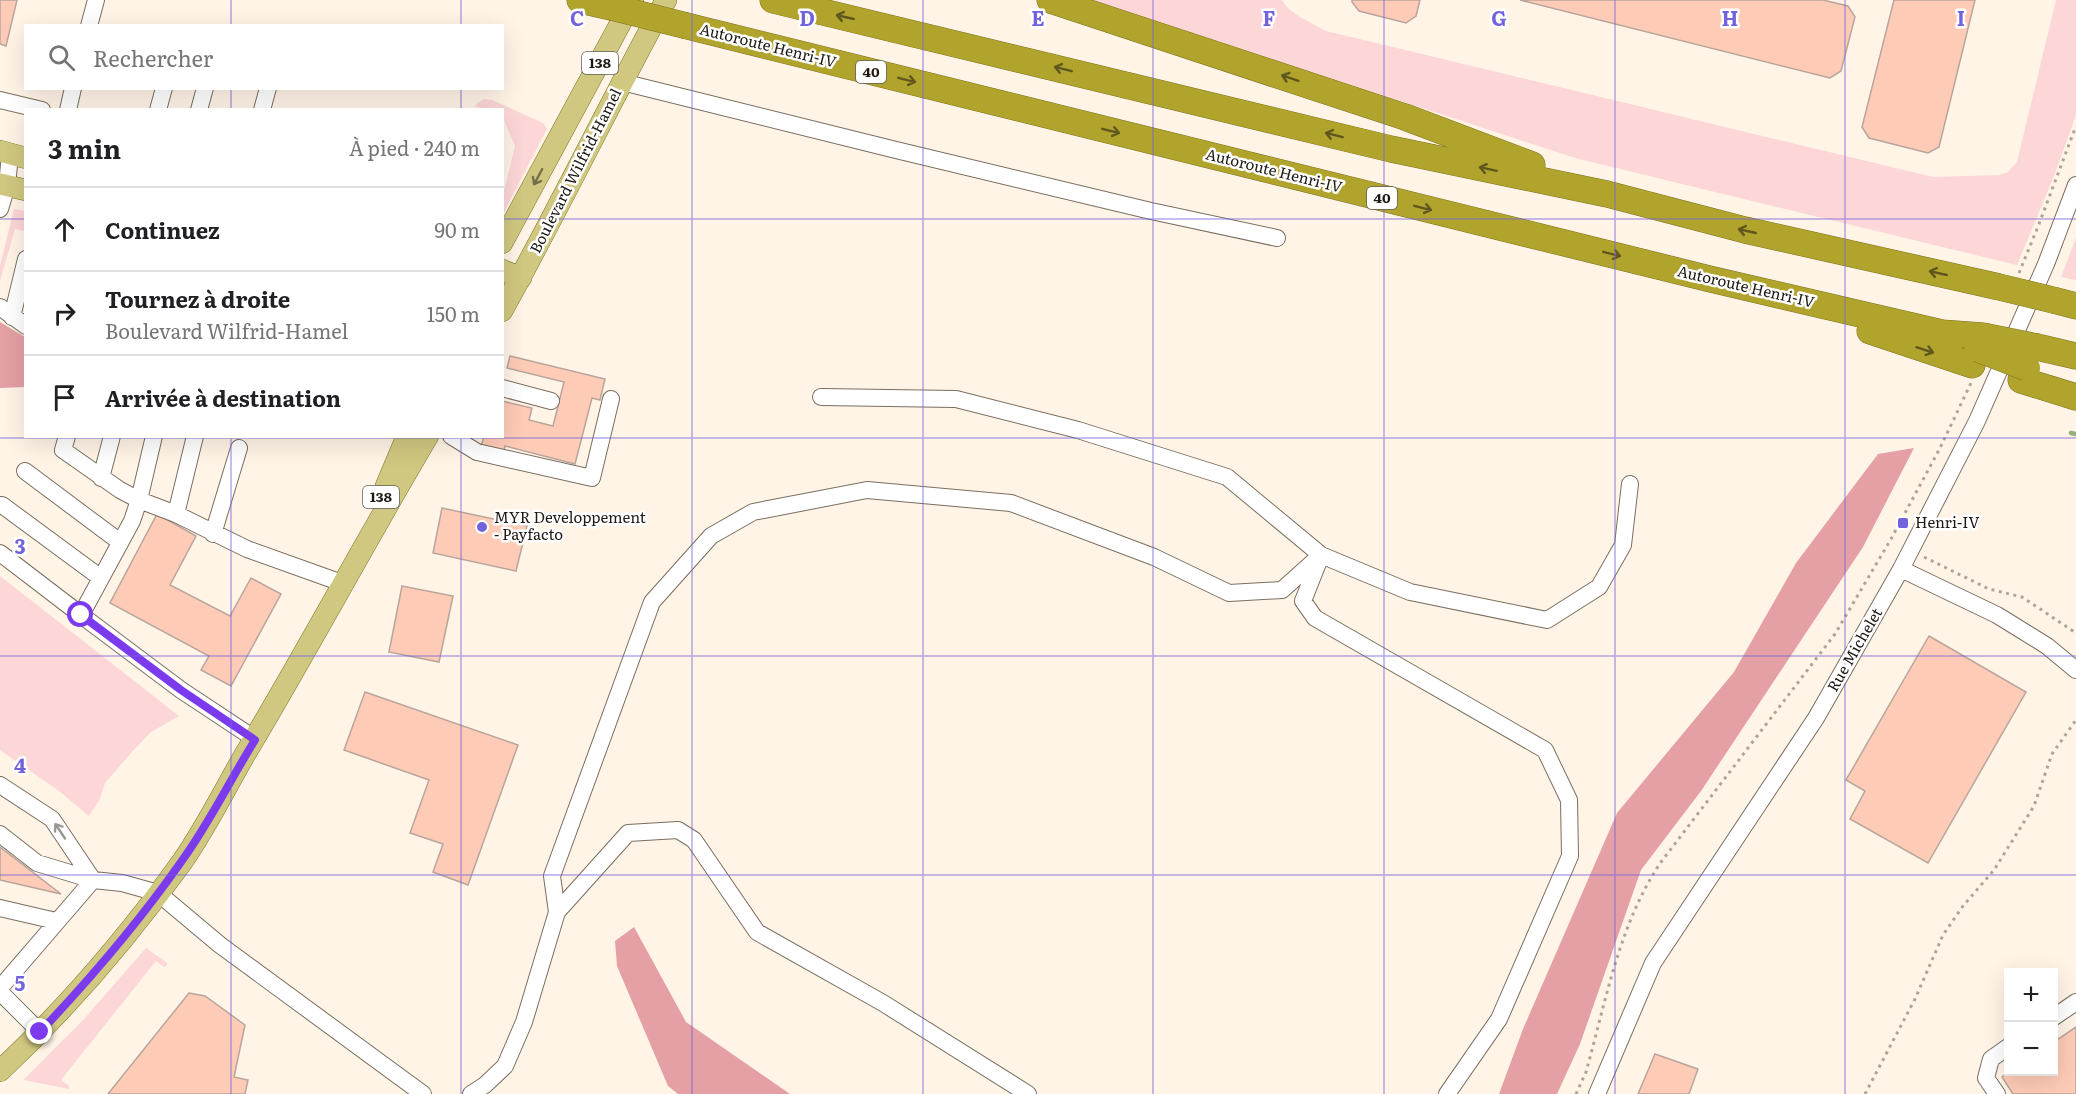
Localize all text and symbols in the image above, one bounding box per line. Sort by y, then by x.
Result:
text: C [570,2,584,32]
text: D [799,2,815,32]
text: E [1031,2,1045,32]
text: F [1263,2,1276,32]
text: G [1491,2,1507,32]
text: H [1722,2,1738,32]
text: I [1957,2,1965,32]
one-way arrow [836,11,855,22]
street label: Autoroute Henri-IV [698,16,839,73]
search box [24,24,504,90]
icon: search [45,41,78,74]
text: Rechercher [93,41,213,74]
road number: 138 [582,52,618,74]
road number: 40 [856,61,886,83]
one-way arrow [1054,63,1073,75]
one-way arrow [1281,71,1300,82]
one-way arrow [897,75,916,87]
street label: Boulevard Wilfrid-Hamel [523,84,626,257]
one-way arrow [1101,126,1120,138]
text: 3 min [48,128,121,167]
one-way arrow [1325,128,1344,140]
text: À pied · 240 m [349,132,480,162]
street label: Autoroute Henri-IV [1204,141,1345,198]
one-way arrow [1479,163,1498,174]
one-way arrow [532,167,544,185]
road number: 40 [1367,187,1397,209]
one-way arrow [1413,202,1432,214]
icon: ahead [48,213,81,246]
text: Continuez [105,213,220,246]
text: 90 m [435,214,480,244]
one-way arrow [1738,224,1757,236]
one-way arrow [1602,249,1621,261]
street label: Autoroute Henri-IV [1675,259,1817,313]
one-way arrow [1928,267,1947,279]
text: Tournez à droite [105,282,290,315]
icon: right [48,297,81,330]
text: 150 m [427,298,480,328]
text: Boulevard Wilfrid-Hamel [105,315,348,345]
one-way arrow [1915,345,1934,356]
icon: arrive [48,381,81,414]
text: Arrivée à destination [105,381,341,414]
road number: 138 [363,486,399,508]
place label: MYR Developpement - Payfacto [494,505,646,545]
place label: Henri-IV [1915,510,1979,533]
marker: Henri-IV [1896,516,1910,530]
marker: MYR Developpement - Payfacto [475,520,489,534]
text: 3 [14,530,26,560]
route start [67,601,93,627]
street label: Rue Michelet [1820,603,1887,696]
text: 4 [14,749,26,779]
one-way arrow [54,823,67,840]
text: 5 [15,967,26,997]
map controls [2004,968,2058,1076]
button: + [2004,968,2058,1022]
route end [26,1018,52,1044]
button: − [2004,1022,2058,1076]

